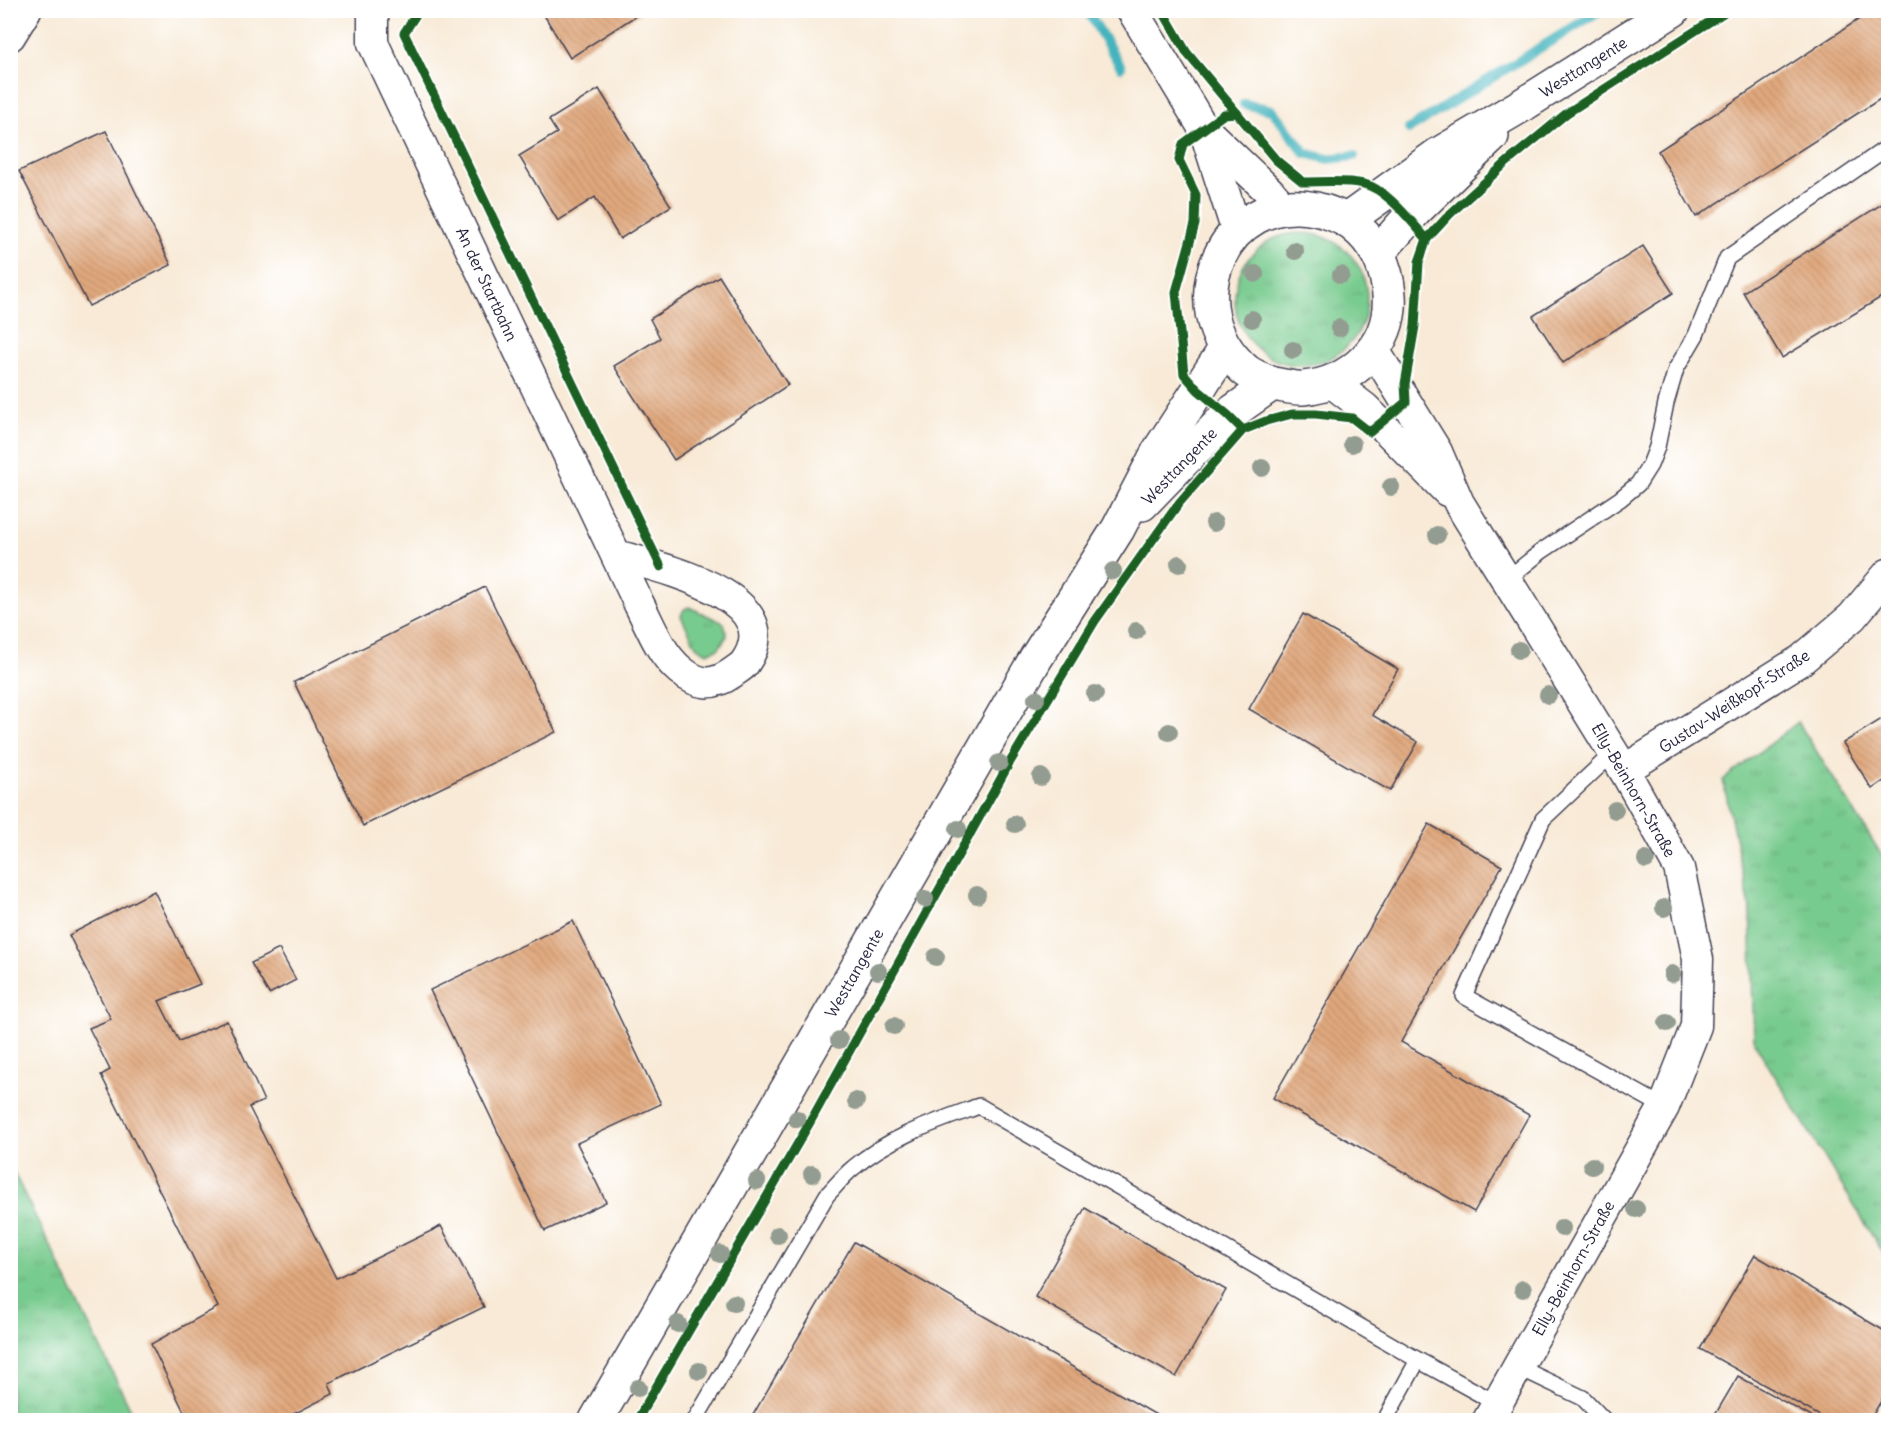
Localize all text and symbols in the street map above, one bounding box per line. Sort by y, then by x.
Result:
street label: Westtangente [1535,32,1631,102]
street label: An der Startbahn [452,224,522,344]
street label: Westtangente [1137,423,1221,509]
street label: Gustav-Weißkopf-Straße [1655,645,1813,757]
street label: Elly-Beinhorn-Straße [1587,719,1681,861]
street label: Westtangente [820,925,888,1021]
street label: Elly-Beinhorn-Straße [1528,1197,1618,1339]

